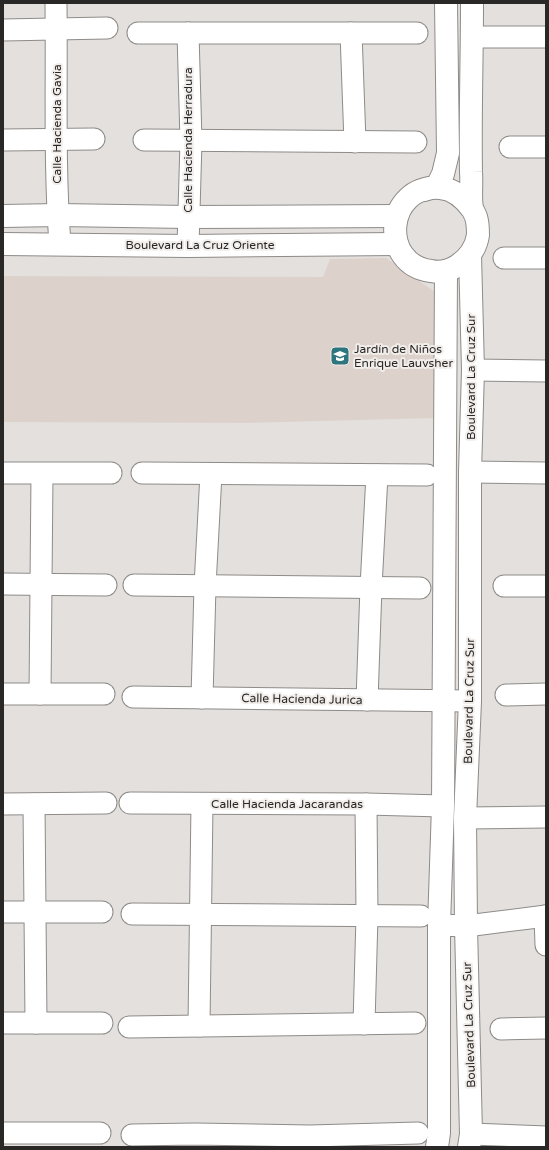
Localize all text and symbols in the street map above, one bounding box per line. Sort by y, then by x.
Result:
street label: Calle Hacienda Gavia [50,64,64,184]
street label: Calle Hacienda Herradura [181,67,195,213]
street label: Boulevard La Cruz Oriente [125,238,275,252]
street label: Boulevard La Cruz Sur [464,314,478,440]
place label: Jardín de Niños Enrique Lauvsher [354,342,453,370]
school or university icon: Jardín de Niños Enrique Lauvsher [329,345,351,367]
street label: Boulevard La Cruz Sur [461,638,477,764]
street label: Calle Hacienda Jurica [241,691,363,707]
street label: Calle Hacienda Jacarandas [211,797,363,811]
street label: Boulevard La Cruz Sur [460,961,478,1088]

